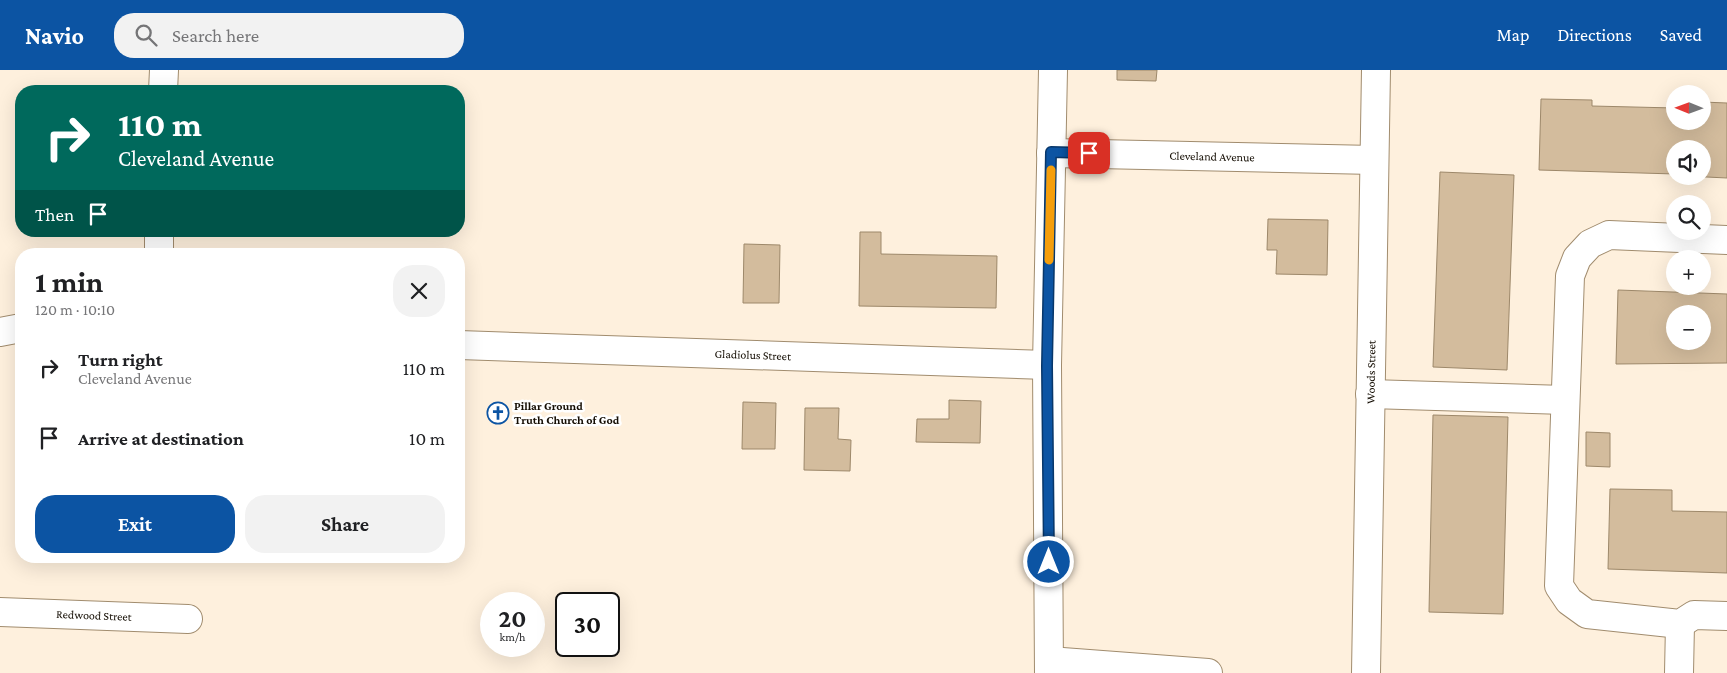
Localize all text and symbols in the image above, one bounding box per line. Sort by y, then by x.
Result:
search box [114,13,464,58]
icon: search [132,21,160,49]
text: Navio [25,22,84,49]
text: Search here [172,25,259,46]
text: Map [1497,25,1529,45]
text: Directions [1557,25,1632,45]
text: Saved [1660,25,1702,45]
north arrow [1666,85,1711,130]
map controls [1666,85,1711,350]
icon: right [35,105,100,170]
text: 110 m [118,105,202,144]
pin [1068,132,1110,174]
icon: arrive [1075,139,1103,167]
button: sound [1666,140,1711,185]
text: Cleveland Avenue [118,146,274,171]
street label: Cleveland Avenue [1169,149,1255,164]
button: search [1666,195,1711,240]
icon: arrive [84,200,112,228]
text: Then [35,204,74,225]
button: + [1666,250,1711,295]
text: 1 min [35,265,103,298]
button: close [393,265,445,317]
text: 120 m · 10:10 [35,301,115,318]
button: − [1666,305,1711,350]
street label: Woods Street [1363,339,1379,404]
street label: Gladiolus Street [714,347,792,363]
text: Turn right [78,349,163,370]
icon: right [35,354,63,382]
text: 110 m [403,358,445,379]
text: Cleveland Avenue [78,370,192,387]
place label: Pillar Ground Truth Church of God [514,399,620,427]
church icon: Pillar Ground Truth Church of God [486,401,510,425]
icon: arrive [35,424,63,452]
text: Arrive at destination [78,428,244,449]
text: 10 m [409,428,445,449]
button: Exit [35,495,235,553]
button: Share [245,495,445,553]
position arrow [1022,535,1074,587]
speed limit sign: 30 [555,592,620,657]
text: 20 [499,605,526,632]
street label: Redwood Street [56,607,133,624]
text: km/h [500,630,525,644]

